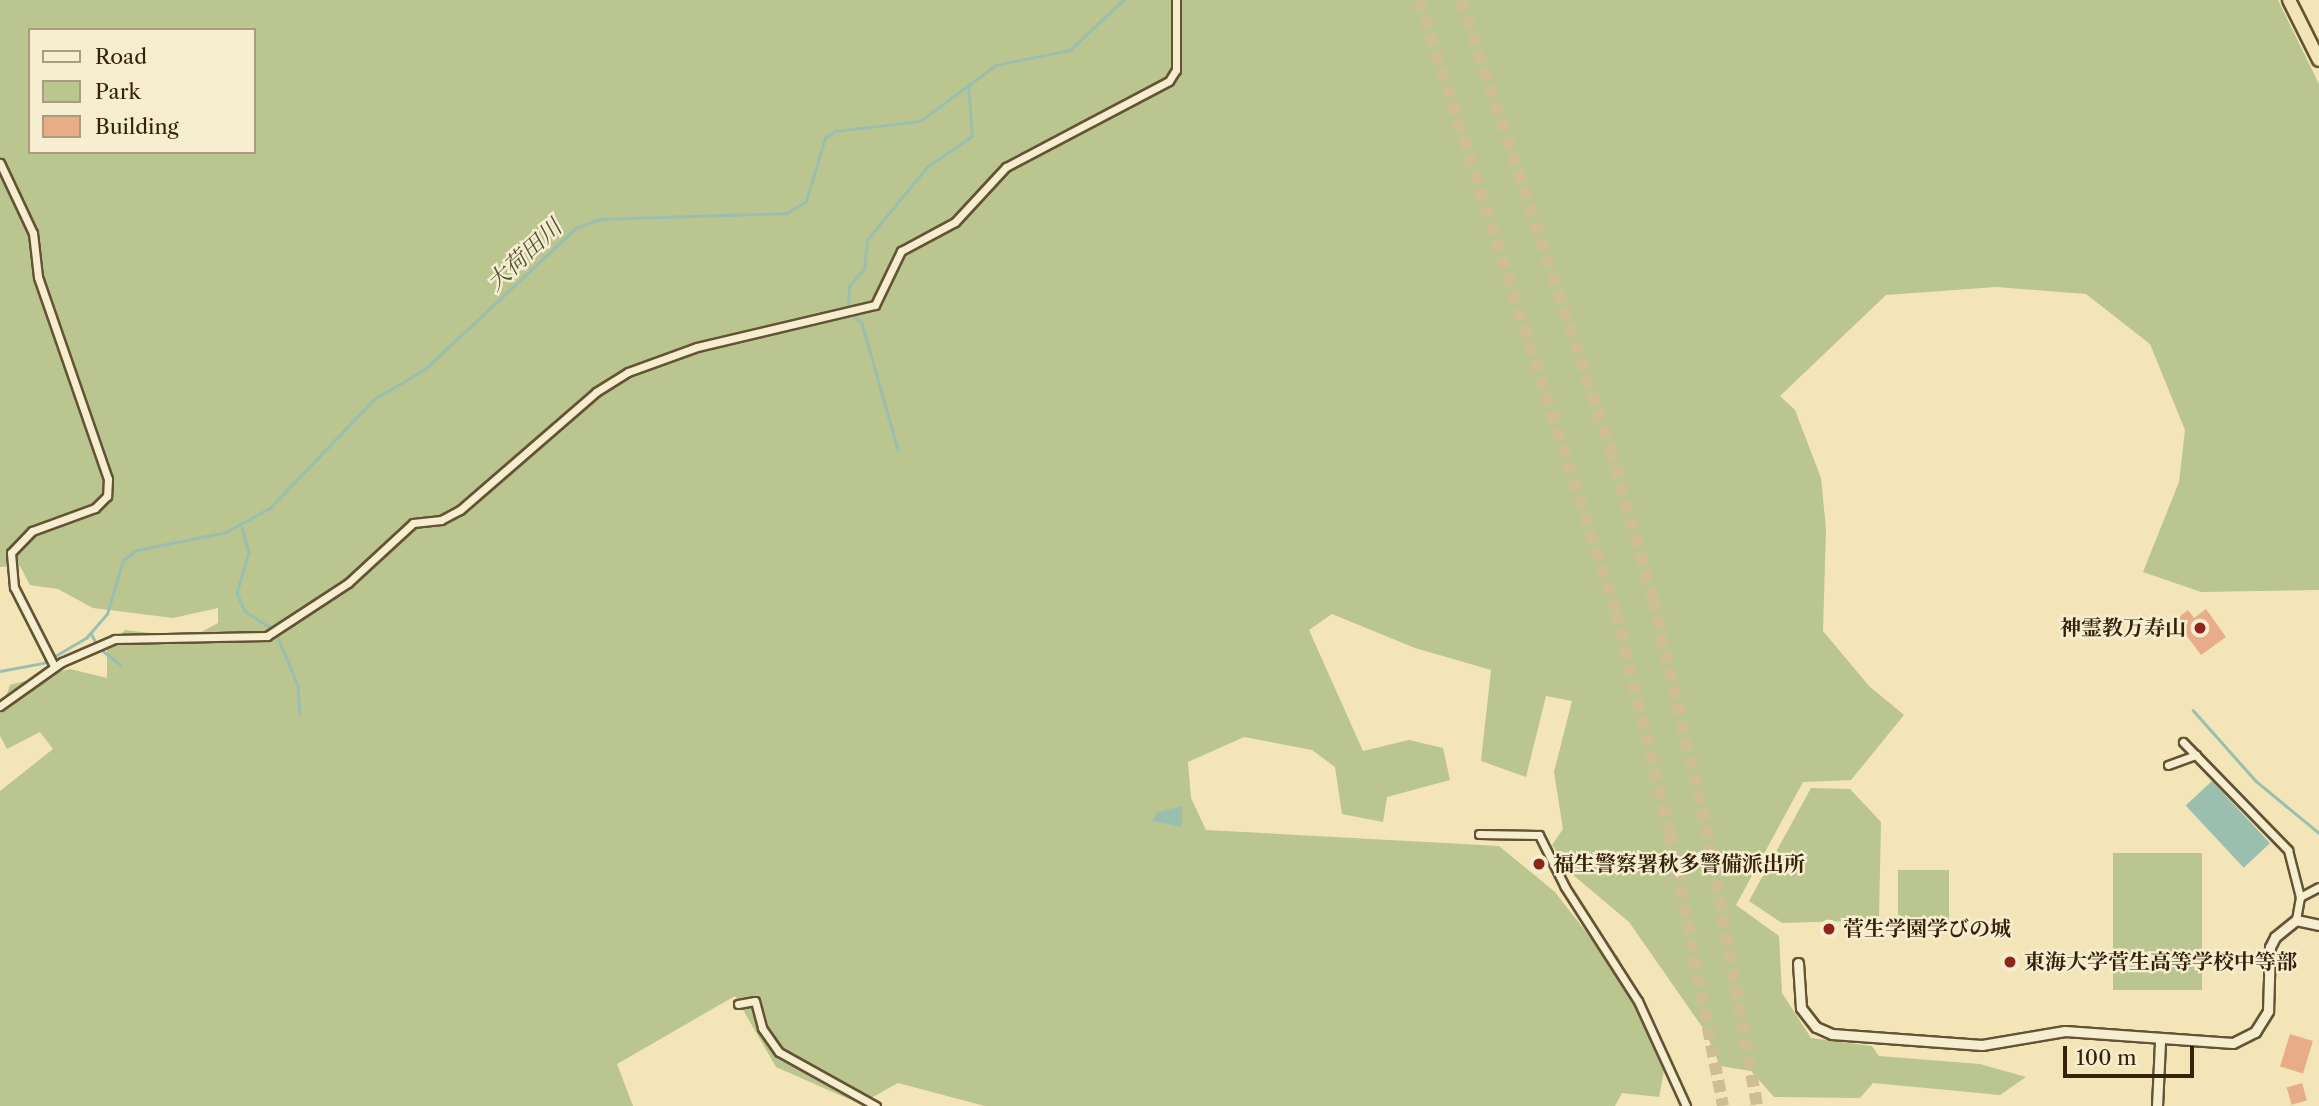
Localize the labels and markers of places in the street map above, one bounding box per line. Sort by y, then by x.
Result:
place label: 神霊教万寿山 [2060,615,2186,641]
marker: 神霊教万寿山 [2192,620,2208,636]
place label: 福生警察署秋多警備派出所 [1553,851,1805,877]
marker: 福生警察署秋多警備派出所 [1531,856,1547,872]
place label: 菅生学園学びの城 [1843,916,2011,942]
marker: 菅生学園学びの城 [1821,921,1837,937]
place label: 東海大学菅生高等学校中等部 [2024,949,2297,975]
marker: 東海大学菅生高等学校中等部 [2002,954,2018,970]

